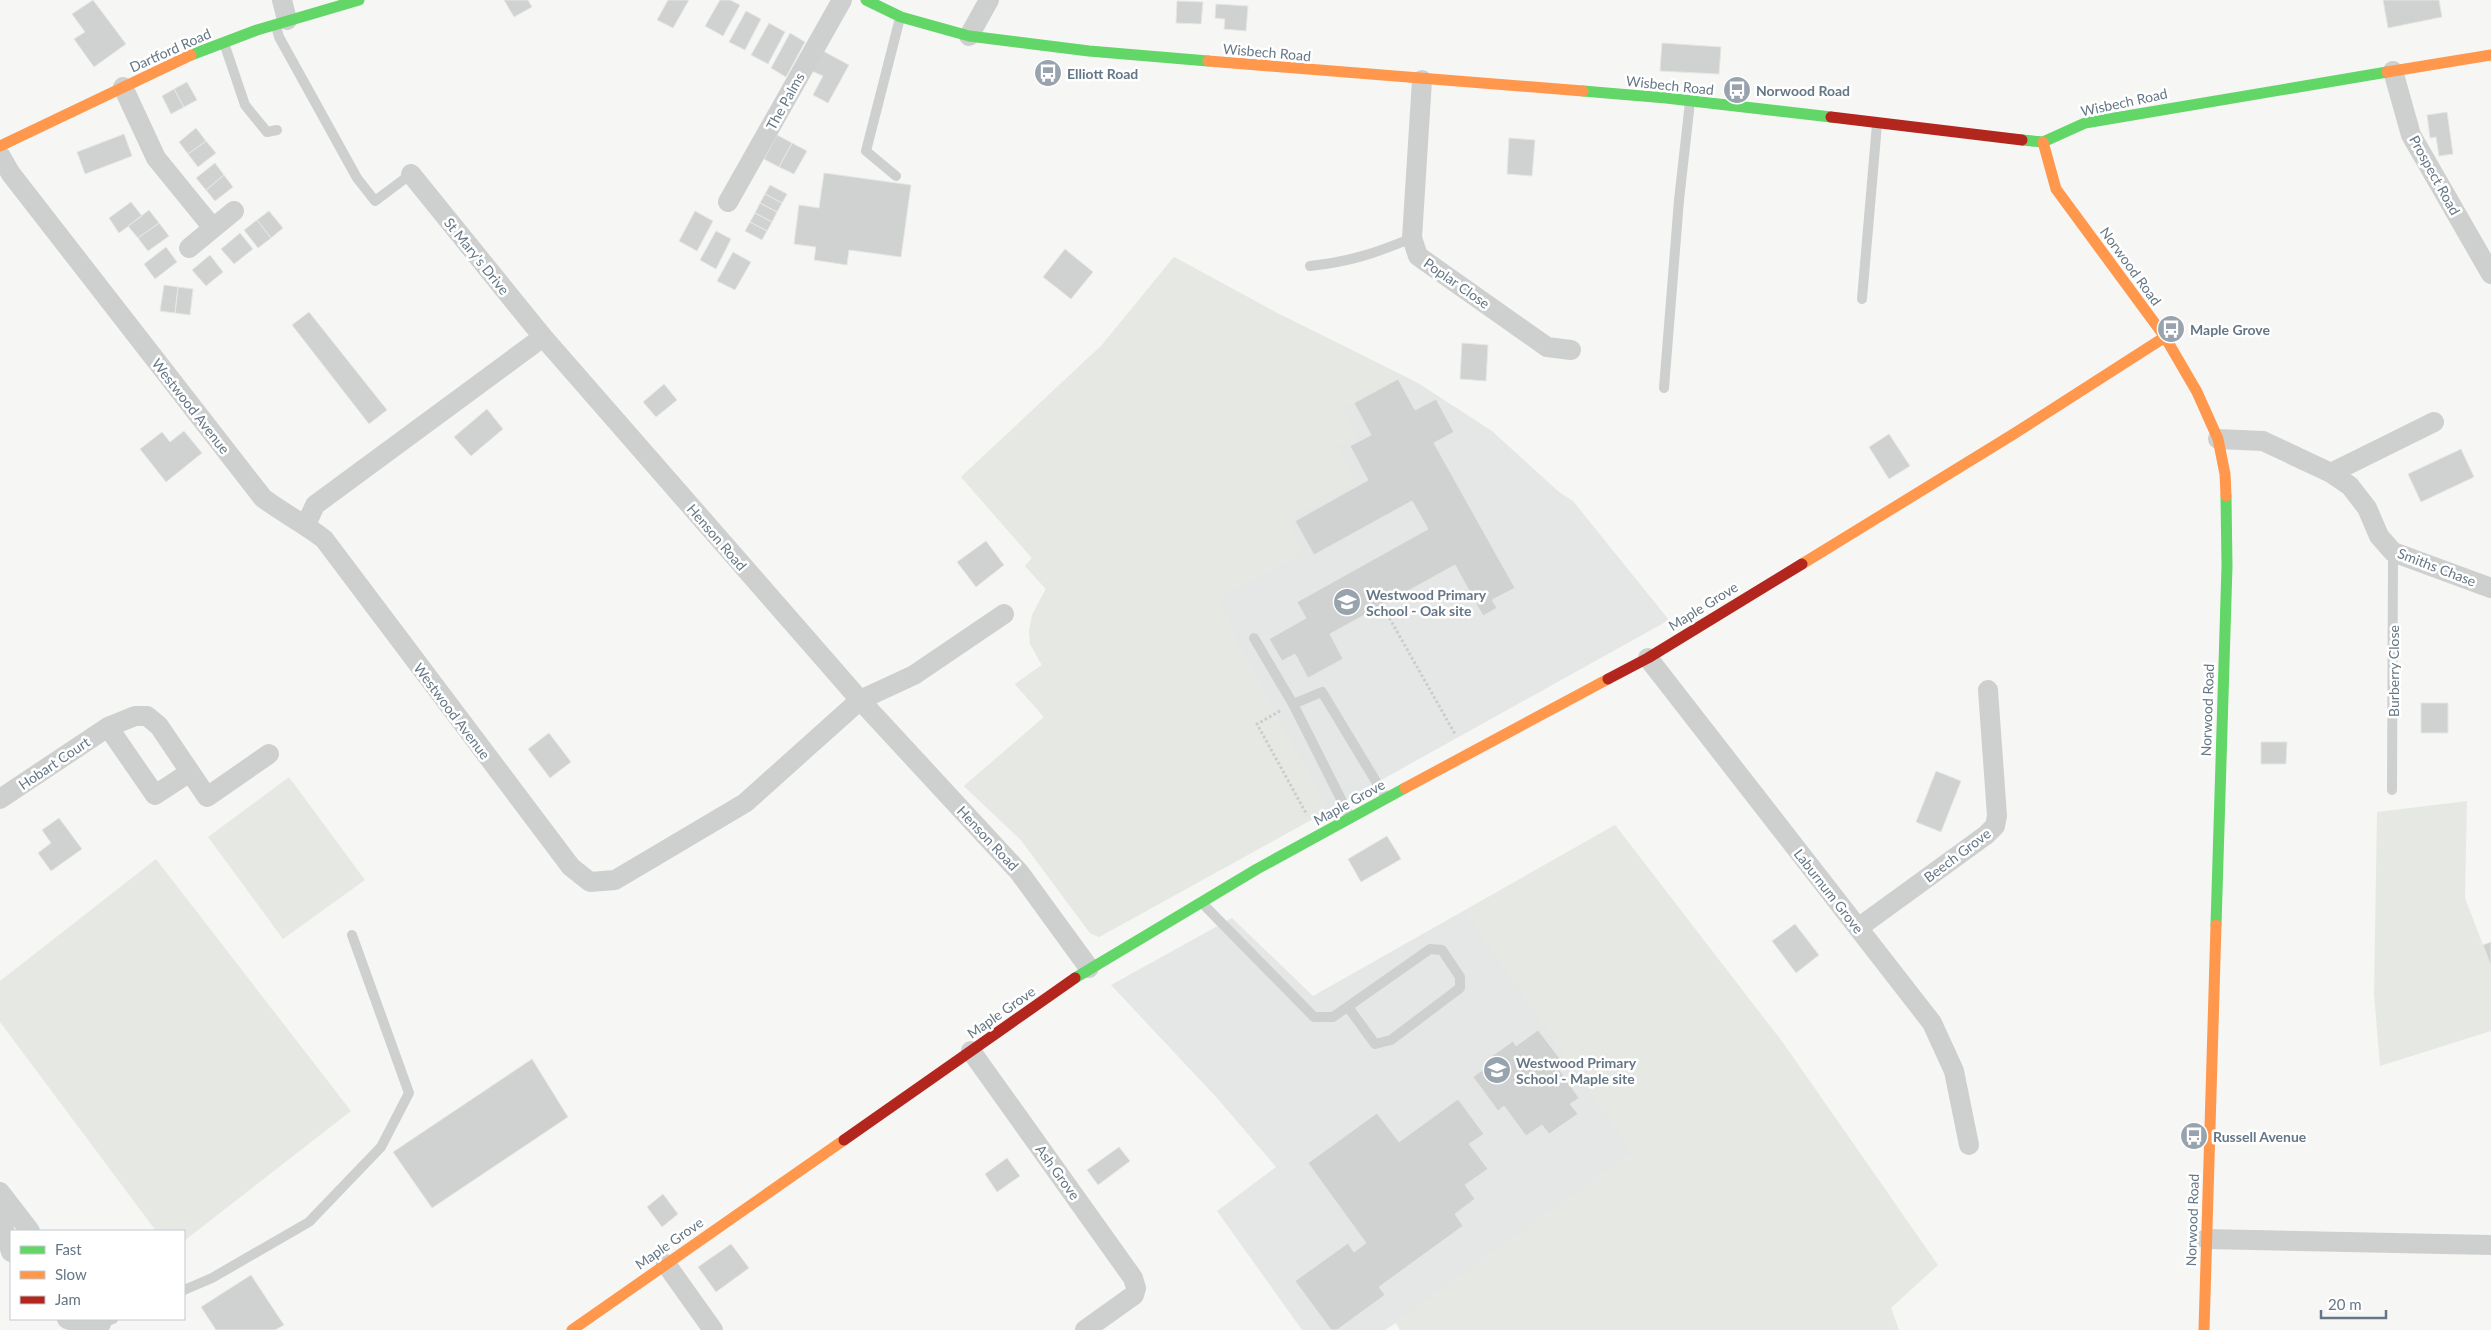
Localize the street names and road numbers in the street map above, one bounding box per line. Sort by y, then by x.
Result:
street label: Dartford Road [127,25,213,75]
street label: Wisbech Road [1222,40,1312,64]
street label: The Palms [762,69,808,133]
street label: Wisbech Road [1625,72,1715,98]
street label: Wisbech Road [2079,85,2169,119]
street label: Prospect Road [2406,132,2464,218]
street label: St Mary's Drive [441,214,513,298]
street label: Norwood Road [2097,223,2165,309]
street label: Poplar Close [1421,254,1493,312]
street label: Westwood Avenue [149,355,233,457]
street label: Henson Road [684,500,750,574]
street label: Smiths Chase [2396,544,2478,590]
street label: Maple Grove [1665,578,1741,634]
street label: Burberry Close [2385,625,2402,717]
street label: Westwood Avenue [410,659,494,763]
street label: Norwood Road [2197,663,2217,757]
street label: Hobart Court [15,733,93,793]
street label: Maple Grove [1310,775,1388,829]
street label: Henson Road [954,802,1022,874]
street label: Beech Grove [1920,824,1994,886]
street label: Laburnum Grove [1791,845,1867,937]
street label: Maple Grove [964,982,1038,1042]
street label: Ash Grove [1032,1141,1084,1203]
street label: Norwood Road [2182,1173,2202,1267]
street label: Maple Grove [632,1213,706,1273]

